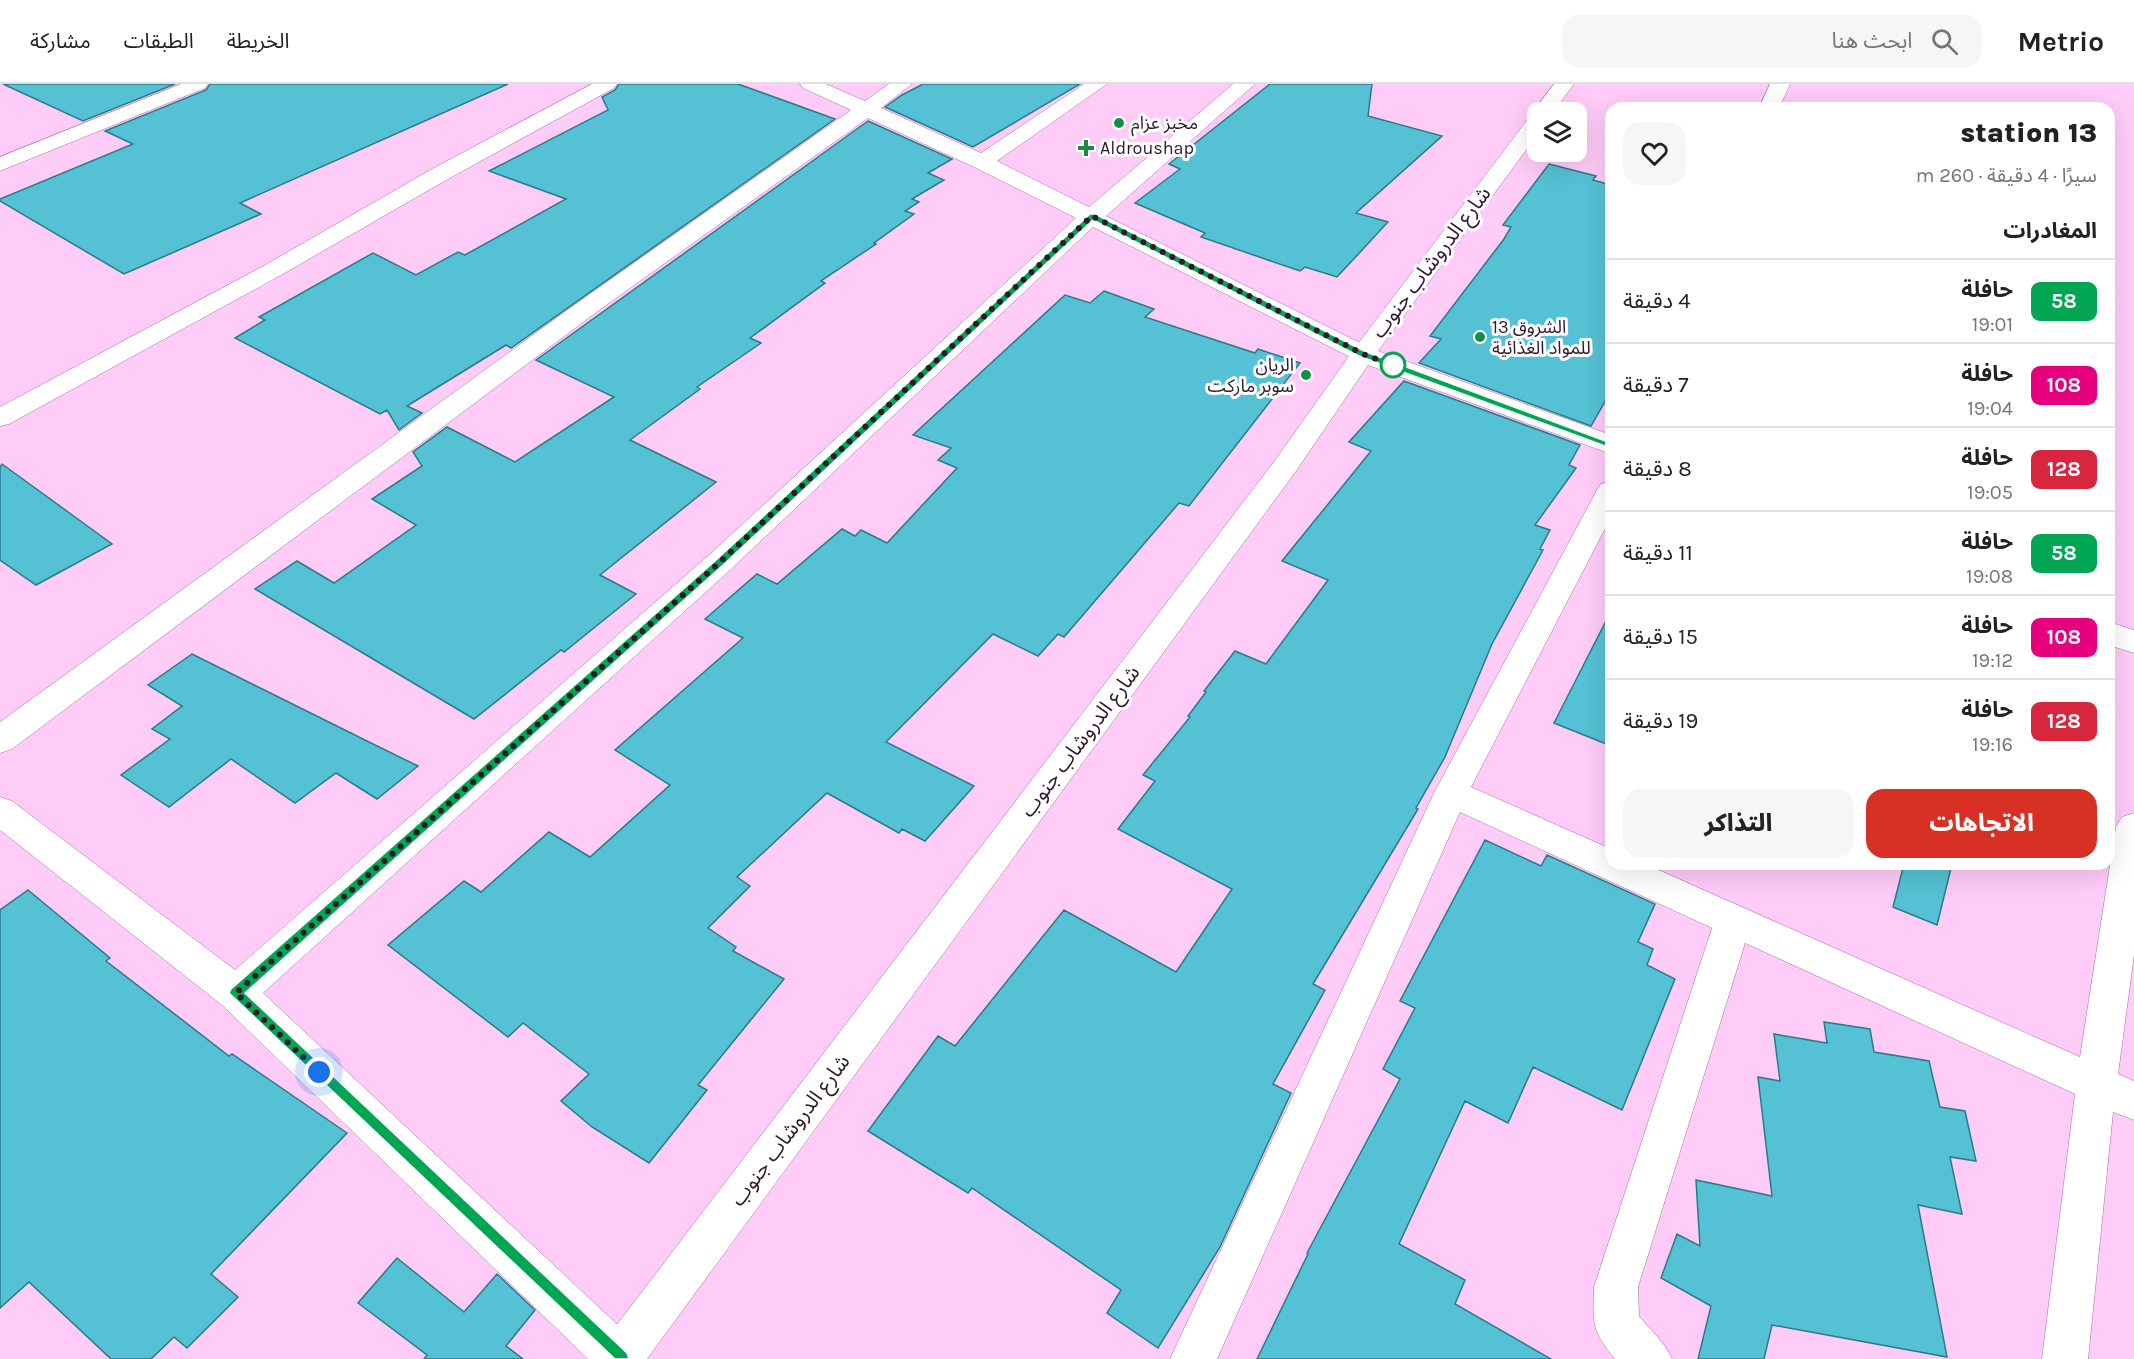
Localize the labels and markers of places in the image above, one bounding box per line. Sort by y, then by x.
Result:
place label: مخبز عزام [1131,112,1198,137]
marker: مخبز عزام [1112,116,1126,130]
place label: Aldroushap [1100,137,1194,159]
marker: Aldroushap [1077,139,1095,157]
place label: الشروق 13 للمواد الغذائية [1492,316,1591,359]
marker: الشروق 13 للمواد الغذائية [1473,330,1487,344]
unlabelled marker [1380,352,1406,378]
place label: الريان سوبر ماركت [1207,354,1294,397]
marker: الريان سوبر ماركت [1299,368,1313,382]

